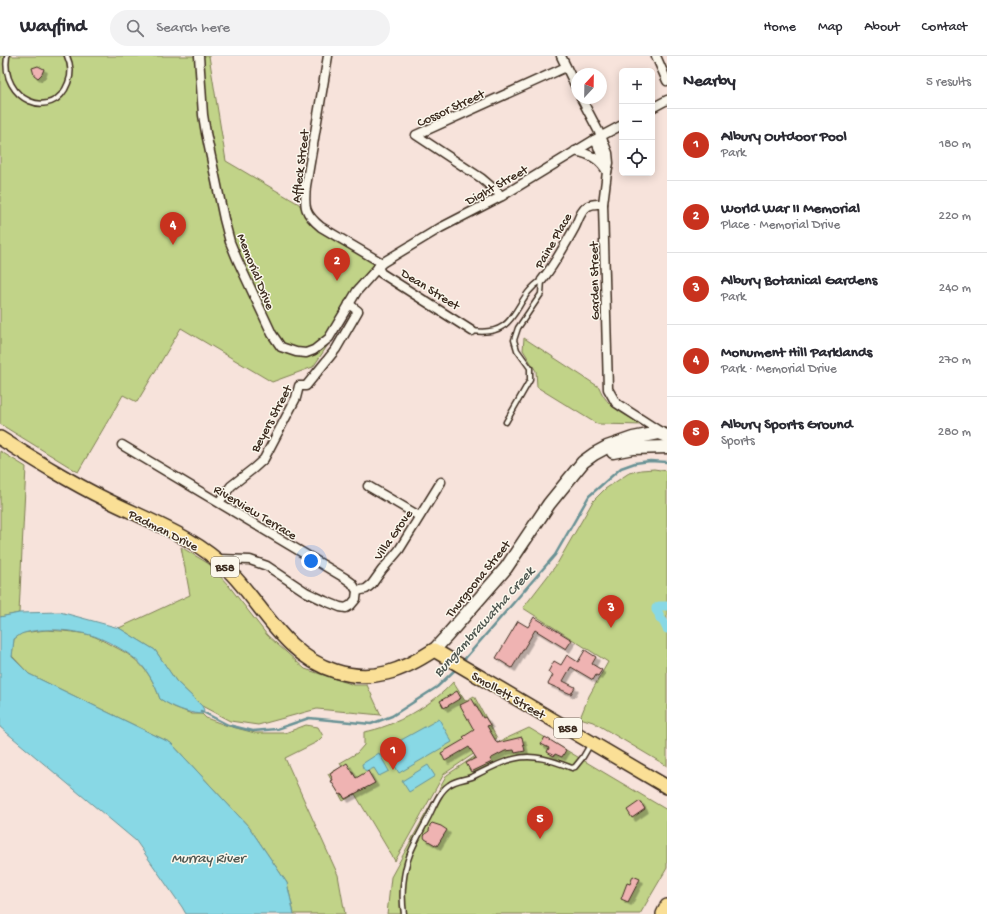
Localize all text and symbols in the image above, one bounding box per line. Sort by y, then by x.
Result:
search box [110,10,390,46]
text: Wayfind [20,16,86,39]
icon: search [124,17,146,39]
text: Search here [156,19,230,37]
text: Home [764,19,796,36]
text: Map [818,19,842,36]
text: About [864,19,900,36]
text: Contact [922,19,967,36]
north arrow [571,68,607,104]
map controls [619,68,655,176]
button: + [619,68,655,104]
text: Nearby [683,72,736,92]
text: 5 results [926,75,971,90]
street label: Cossor Street [415,86,489,131]
button: − [619,104,655,140]
street label: Affleck Street [290,127,314,204]
text: Albury Outdoor Pool [721,128,847,146]
text: 1 [693,137,699,152]
text: 180 m [939,137,971,152]
button: locate [619,140,655,176]
text: Park [721,146,746,161]
street label: Dight Street [463,162,532,210]
text: World War II Memorial [721,200,860,218]
text: 2 [693,209,699,224]
text: 220 m [939,209,971,224]
street label: Paine Place [532,211,576,273]
pin: 4 [160,212,186,245]
text: Place · Memorial Drive [721,218,840,233]
street label: Memorial Drive [233,232,277,312]
street label: Garden Street [587,240,604,320]
pin: 2 [324,248,350,281]
street label: Dean Street [397,266,463,315]
text: Albury Botanical Gardens [721,272,877,290]
text: 3 [693,281,699,296]
text: 240 m [939,281,971,296]
text: Park [721,290,746,305]
text: Monument Hill Parklands [721,344,872,362]
text: 4 [693,353,699,368]
text: 270 m [938,353,971,368]
text: Park · Memorial Drive [721,362,837,377]
street label: Beyers Street [248,382,297,456]
text: Albury Sports Ground [721,416,853,434]
text: 5 [693,425,699,440]
text: 280 m [938,425,971,440]
text: Sports [721,434,755,449]
street label: Riverview Terrace [210,482,299,544]
street label: Padman Drive [125,507,200,555]
street label: Villa Grove [371,507,417,564]
street label: Thurgoona Street [443,537,516,622]
your location [301,551,321,571]
road number: B58 [211,557,239,577]
water label: Bungambrawatha Creek [431,563,540,681]
pin: 3 [598,595,624,628]
street label: Smollett Street [468,669,549,724]
road number: B58 [554,718,582,738]
pin: 1 [380,737,406,770]
pin: 5 [527,806,553,839]
water label: Murray River [172,851,247,868]

